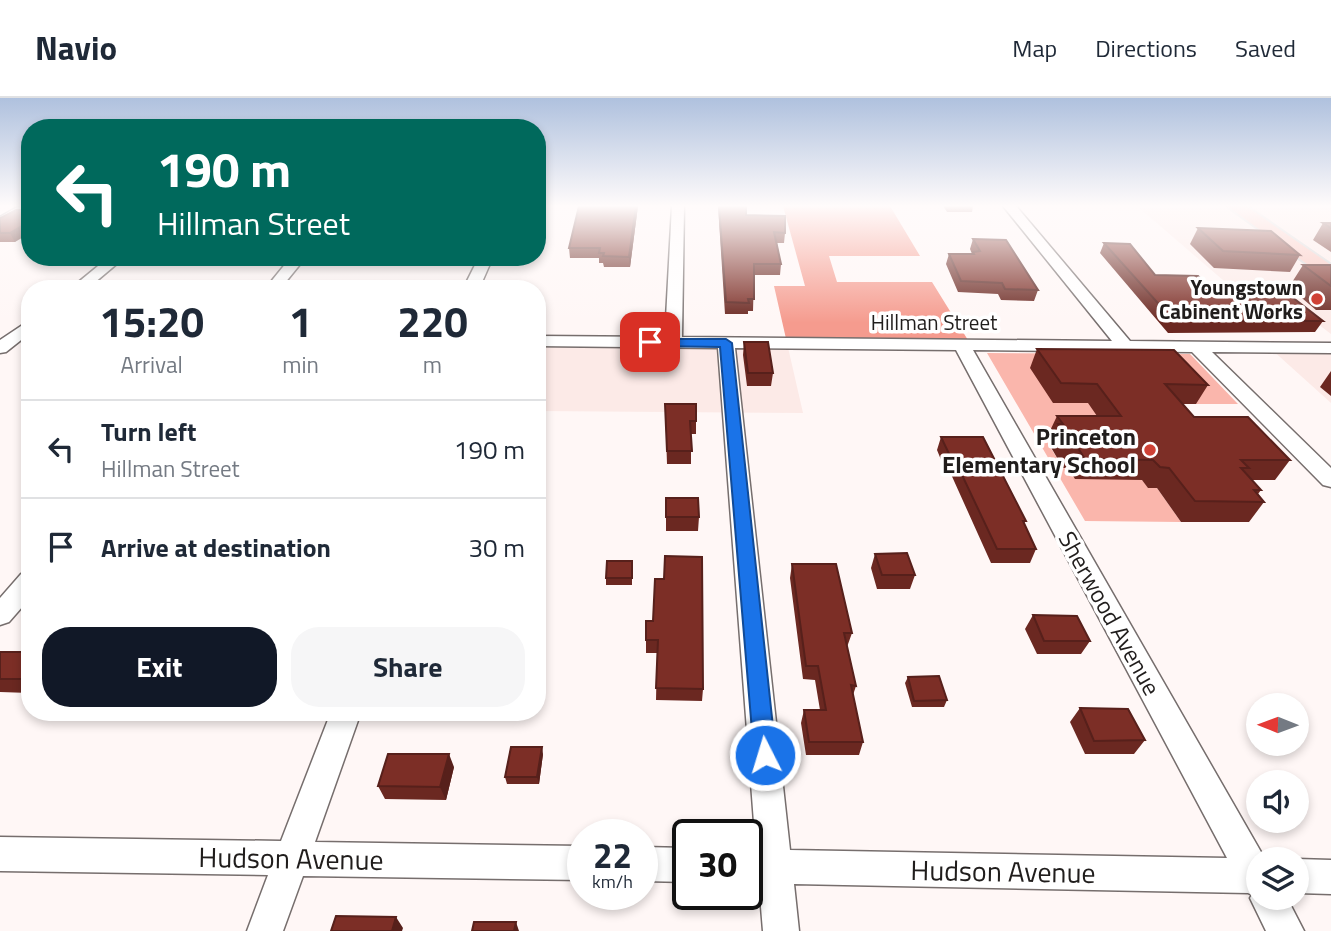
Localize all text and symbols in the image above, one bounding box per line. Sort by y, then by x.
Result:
text: Navio [35,23,117,73]
text: Map [1012,30,1057,66]
text: Directions [1095,30,1197,66]
text: Saved [1235,30,1296,66]
text: 190 m [157,131,291,206]
icon: left [42,147,133,238]
text: Hillman Street [157,199,350,247]
place label: Youngstown Cabinent Works [1159,271,1303,327]
text: 15:20 [99,289,204,353]
text: 1 [289,289,312,353]
text: 220 [397,289,468,353]
marker: Youngstown Cabinent Works [1309,291,1325,307]
street label: Hillman Street [871,306,998,338]
pin [620,312,680,372]
icon: arrive [631,323,669,361]
text: Arrival [120,347,183,382]
text: min [282,347,319,382]
text: m [423,347,442,382]
text: Turn left [101,412,196,451]
place label: Princeton Elementary School [942,418,1136,482]
icon: left [42,430,80,468]
text: 190 m [454,430,525,469]
marker: Princeton Elementary School [1142,442,1158,458]
text: Hillman Street [101,451,240,486]
street label: Sherwood Avenue [1050,524,1170,702]
icon: arrive [42,528,80,566]
text: Arrive at destination [101,528,331,567]
text: 30 m [468,528,525,567]
button: Exit [42,627,277,707]
button: Share [291,627,525,707]
north arrow [1246,693,1309,756]
map controls [1246,693,1309,910]
position arrow [728,718,802,792]
button: sound [1246,770,1309,833]
speed limit sign: 30 [672,819,763,910]
text: 22 [593,828,632,882]
street label: Hudson Avenue [198,835,384,881]
button: layers [1246,847,1309,910]
street label: Hudson Avenue [910,848,1096,894]
text: km/h [592,868,633,895]

